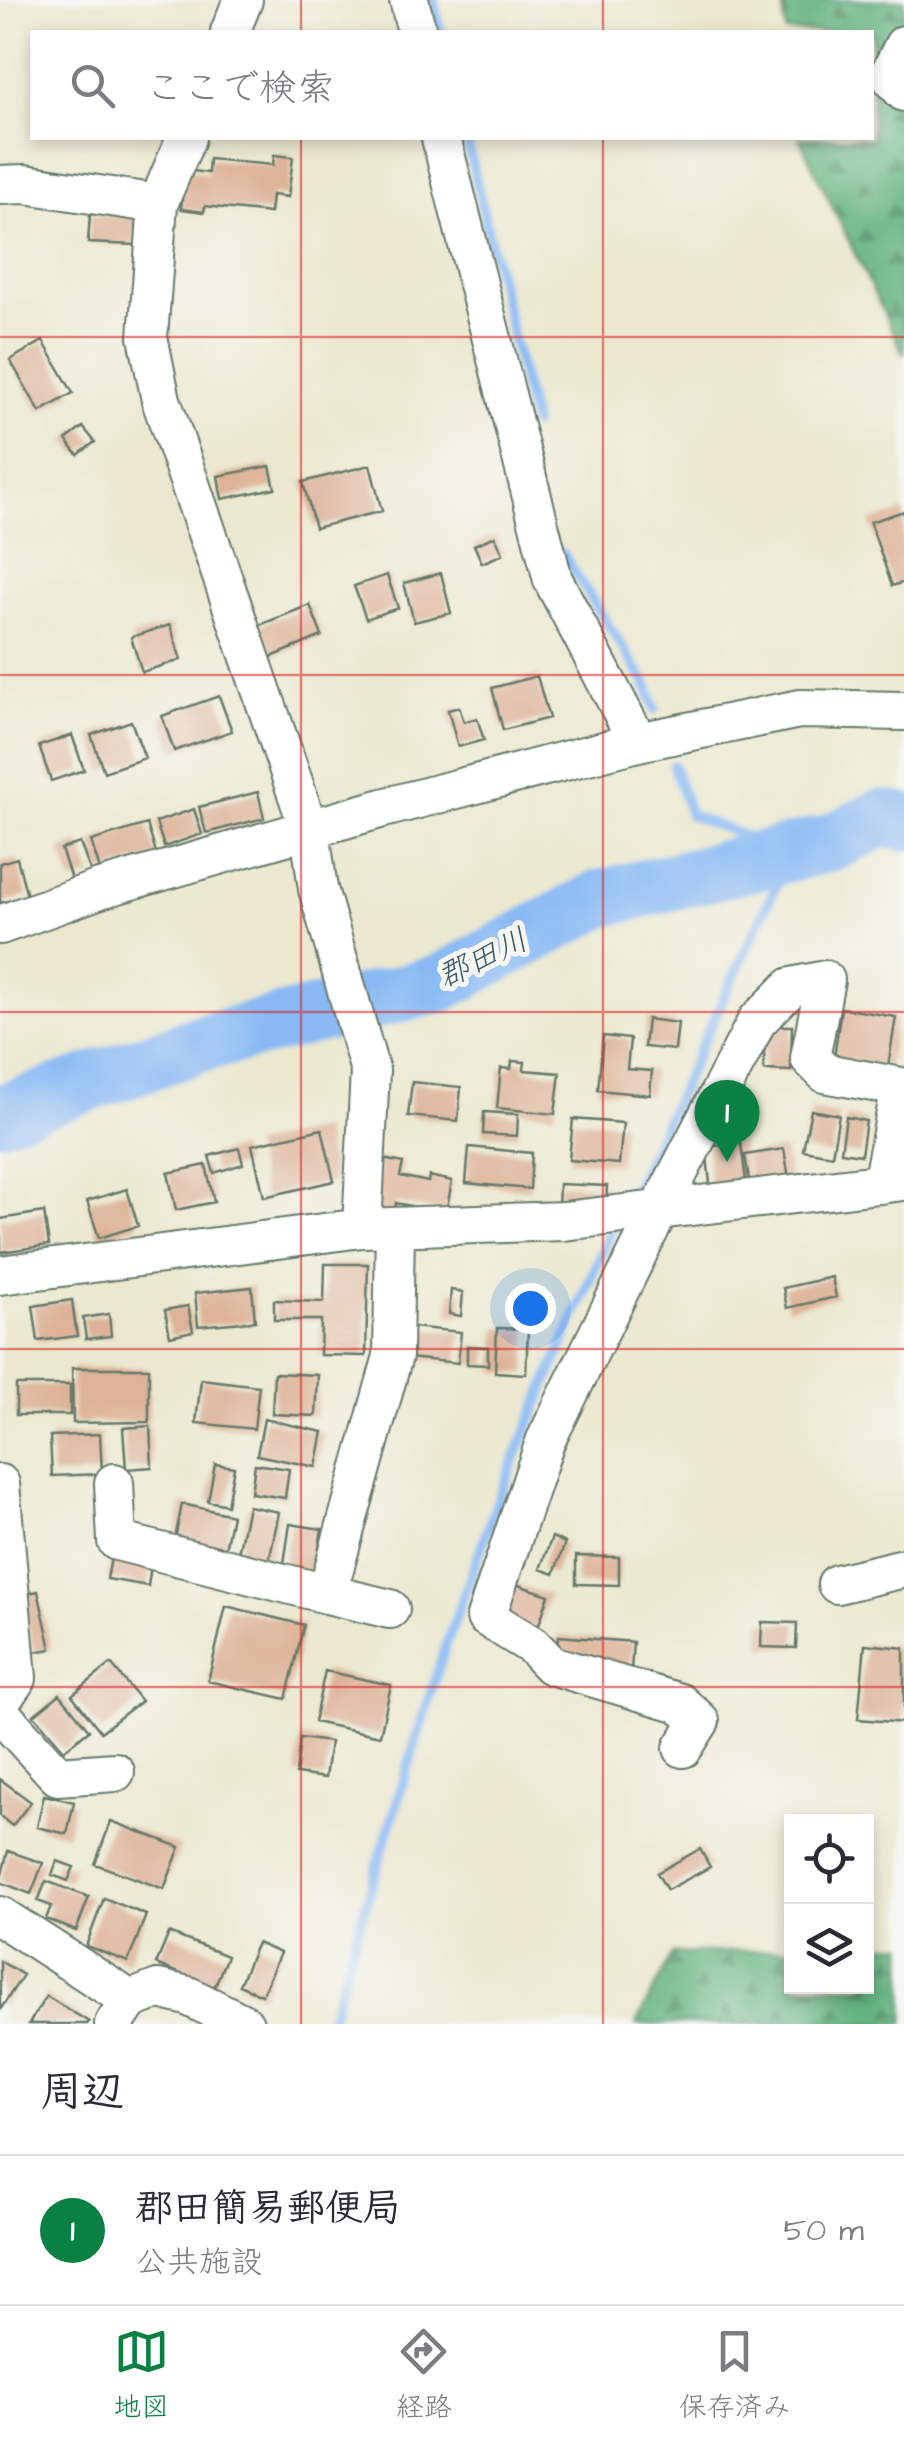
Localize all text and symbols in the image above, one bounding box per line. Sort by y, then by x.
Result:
search box [30,30,874,140]
icon: search [65,58,120,113]
text: ここで検索 [145,63,335,115]
water label: 郡田川 [430,918,536,1000]
pin: 1 [694,1080,760,1162]
your location [505,1283,556,1334]
map controls [784,1814,874,1994]
button: locate [784,1814,874,1904]
button: layers [784,1904,874,1994]
text: 周辺 [40,2064,124,2122]
text: 郡田簡易郵便局 [135,2183,401,2235]
text: 1 [70,2208,75,2253]
text: 50 m [783,2208,864,2253]
text: 公共施設 [135,2240,263,2285]
tab: 地図 [113,2324,169,2427]
tab: 経路 [396,2324,452,2427]
tab: 保存済み [679,2324,791,2427]

